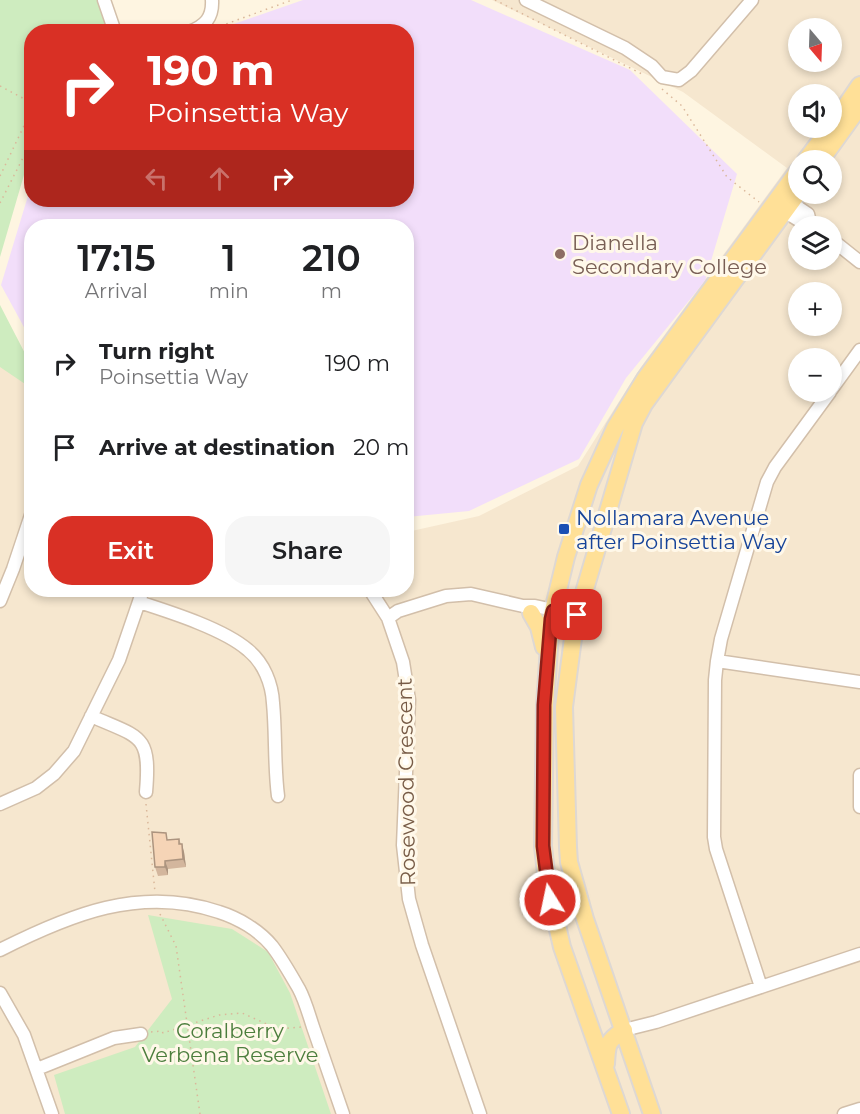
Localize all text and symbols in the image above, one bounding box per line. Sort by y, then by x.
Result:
north arrow [788,18,842,72]
map controls [788,18,842,402]
text: 190 m [147,44,275,96]
icon: right [48,48,126,126]
button: sound [788,84,842,138]
text: Poinsettia Way [147,96,348,129]
button: search [788,150,842,204]
icon: left [140,162,173,195]
icon: ahead [203,162,236,195]
icon: right [266,162,299,195]
button: layers [788,216,842,270]
place label: Dianella Secondary College [572,230,767,279]
text: 17:15 [77,236,156,280]
text: 1 [222,236,236,280]
text: 210 [302,236,361,280]
marker: Dianella Secondary College [553,247,567,261]
text: Arrival [85,279,148,303]
text: min [209,279,249,303]
text: m [321,279,342,303]
button: + [788,282,842,336]
text: Turn right [99,338,214,365]
icon: right [48,347,81,380]
button: − [788,348,842,402]
text: 190 m [325,350,390,377]
text: Poinsettia Way [99,365,248,389]
icon: arrive [48,431,81,464]
text: Arrive at destination [99,434,335,461]
text: 20 m [353,434,409,461]
place label: Nollamara Avenue after Poinsettia Way [576,505,787,554]
button: Exit [48,516,213,585]
button: Share [225,516,390,585]
marker: Nollamara Avenue after Poinsettia Way [557,522,571,536]
pin [551,589,602,640]
icon: arrive [560,598,593,631]
street label: Rosewood Crescent [392,678,420,886]
position arrow [518,868,582,932]
park label: Coralberry Verbena Reserve [142,1018,318,1067]

